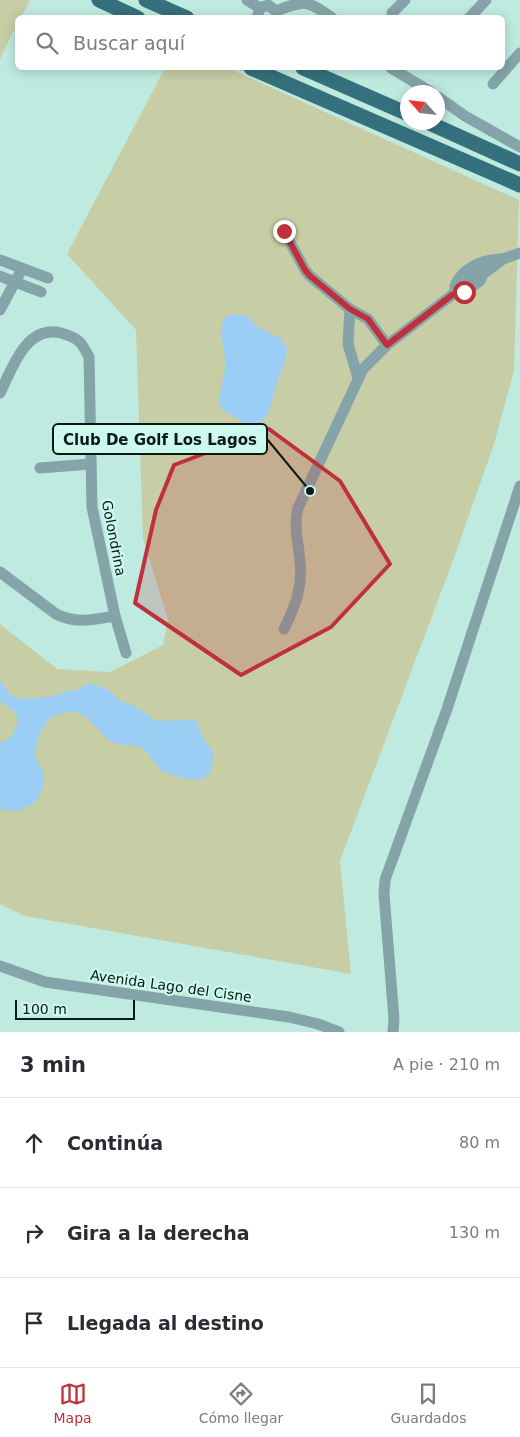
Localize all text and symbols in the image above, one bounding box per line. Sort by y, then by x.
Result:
search box [15,15,505,70]
icon: search [33,29,61,57]
text: Buscar aquí [73,32,185,54]
north arrow [400,85,445,130]
route end [273,220,296,243]
route start [453,281,476,304]
callout: Club De Golf Los Lagos [53,424,267,454]
text: Club De Golf Los Lagos [63,431,257,449]
street label: Golondrina [99,499,129,577]
street label: Avenida Lago del Cisne [89,967,253,1005]
scale bar [15,997,135,1020]
text: 100 m [22,1001,67,1017]
text: 3 min [20,1053,86,1077]
text: A pie · 210 m [393,1055,500,1074]
icon: ahead [20,1129,48,1157]
text: Continúa [67,1132,163,1154]
text: 80 m [459,1133,500,1152]
icon: right [20,1219,48,1247]
text: Gira a la derecha [67,1222,250,1244]
text: 130 m [449,1223,500,1242]
icon: arrive [20,1309,48,1337]
text: Llegada al destino [67,1312,264,1334]
tab: Mapa [54,1380,92,1426]
tab: Cómo llegar [199,1380,283,1426]
tab: Guardados [390,1380,466,1426]

